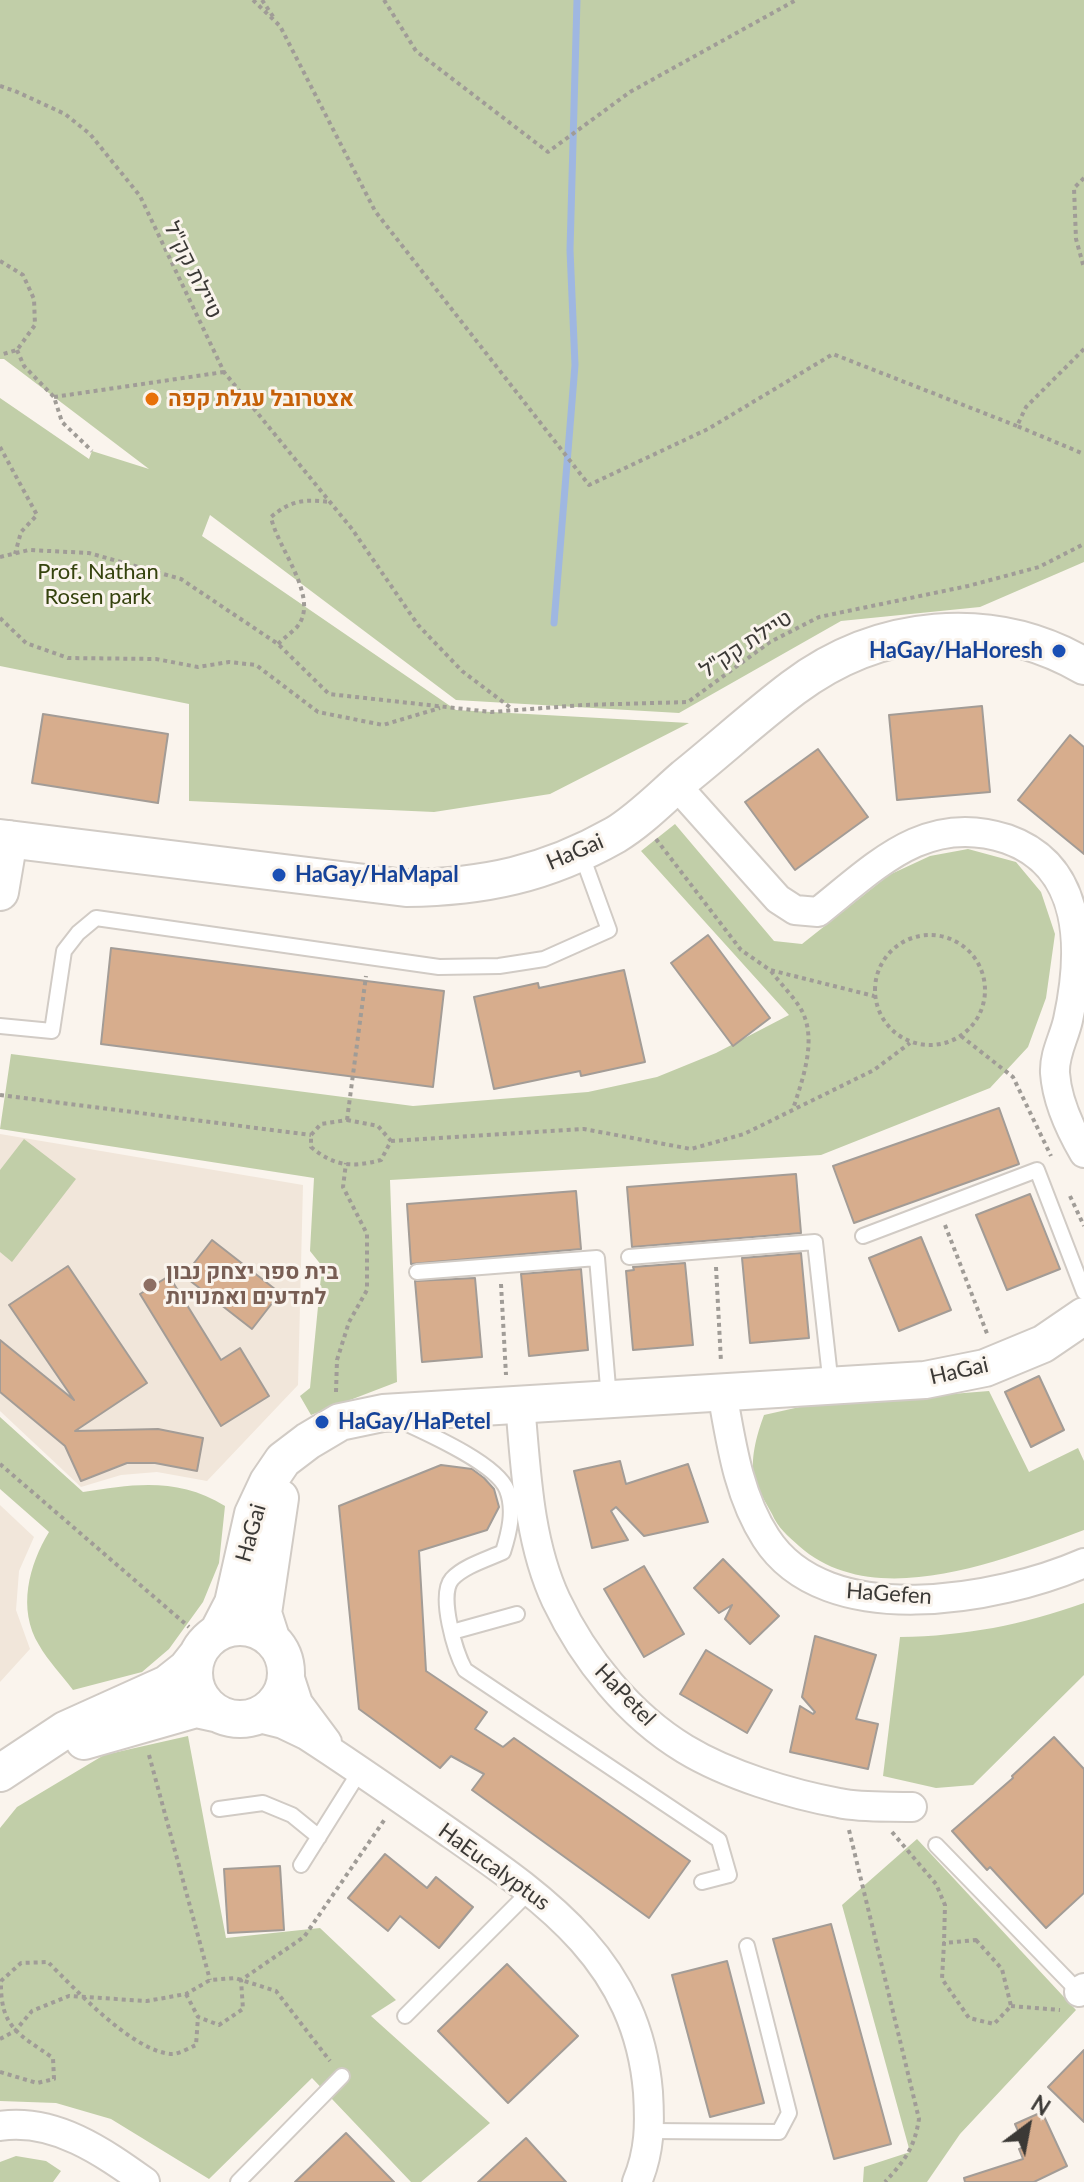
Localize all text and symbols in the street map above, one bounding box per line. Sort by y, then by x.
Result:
street label: טיילת קק"ל [158,217,228,323]
place label: אצטרובל עגלת קפה [168,386,354,412]
marker: אצטרובל עגלת קפה [143,390,161,408]
park label: Prof. Nathan Rosen park [37,559,159,610]
street label: טיילת קק"ל [695,605,797,683]
place label: HaGay/HaHoresh [869,638,1043,664]
marker: HaGay/HaHoresh [1050,642,1068,660]
street label: HaGai [543,828,607,876]
place label: HaGay/HaMapal [295,862,459,888]
marker: HaGay/HaMapal [270,866,288,884]
place label: בית ספר יצחק נבון למדעים ואמנויות [166,1259,338,1310]
marker: בית ספר יצחק נבון למדעים ואמנויות [141,1276,159,1294]
street label: HaGai [927,1351,991,1391]
place label: HaGay/HaPetel [338,1409,491,1435]
marker: HaGay/HaPetel [313,1413,331,1431]
street label: HaGai [230,1501,272,1565]
street label: HaGefen [845,1578,933,1610]
street label: HaPetel [589,1658,661,1732]
street label: HaEucalyptus [433,1818,555,1916]
north arrow [988,2086,1068,2166]
text: N [1027,2089,1055,2121]

